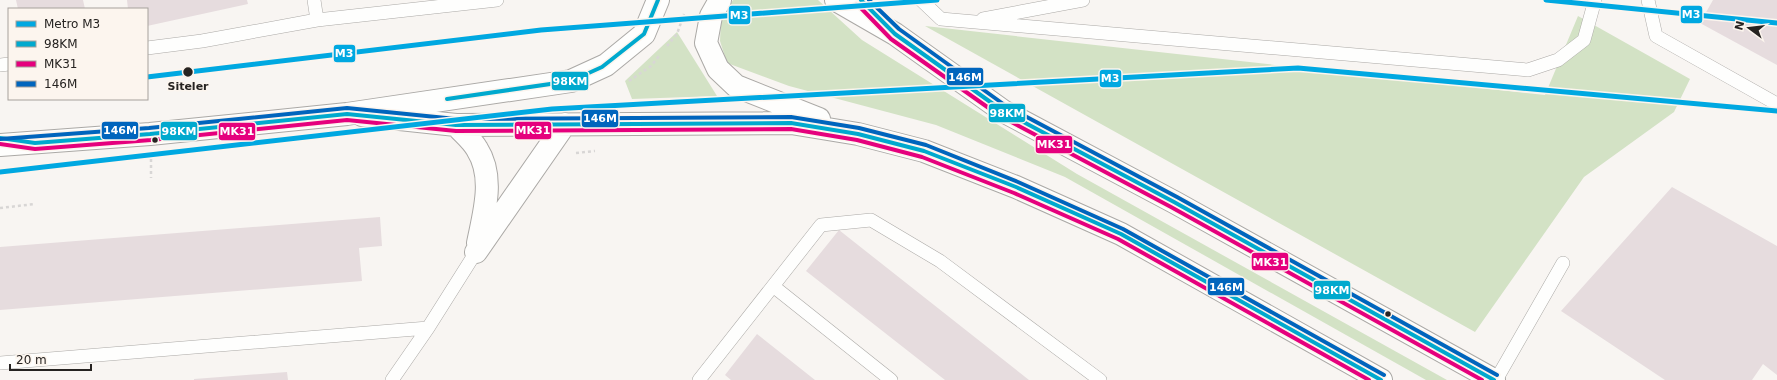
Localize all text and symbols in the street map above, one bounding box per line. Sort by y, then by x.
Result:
line badge: M3 [728,5,751,25]
line badge: M3 [1680,5,1703,24]
legend [8,8,148,100]
text: M3 [1682,8,1700,21]
north arrow [1729,8,1769,48]
text: M3 [730,9,748,22]
text: Metro M3 [44,17,100,31]
text: N [1732,19,1747,32]
text: 98KM [44,37,78,51]
line badge: M3 [333,44,356,63]
text: M3 [335,47,353,60]
text: MK31 [44,57,78,71]
marker: Siteler [181,65,195,79]
line badge: 146M [946,67,984,86]
line badge: M3 [1099,69,1122,88]
line badge: 98KM [551,71,589,91]
text: 146M [948,71,982,84]
text: M3 [1101,72,1119,85]
text: 98KM [553,75,587,88]
text: 146M [44,77,77,91]
place label: Siteler [167,80,209,93]
line badge: 98KM [988,103,1026,123]
text: 98KM [990,107,1024,120]
line badge: 146M [581,109,619,128]
text: 146M [583,112,617,125]
line badge: 146M [101,121,139,140]
line badge: 98KM [160,121,198,141]
line badge: MK31 [514,121,552,140]
line badge: MK31 [218,122,256,141]
text: 146M [103,124,137,137]
text: MK31 [516,124,550,137]
text: 98KM [162,125,196,138]
text: MK31 [220,125,254,138]
unlabelled marker [150,135,160,145]
line badge: MK31 [1035,135,1073,154]
text: MK31 [1037,138,1071,151]
line badge: MK31 [1251,252,1289,271]
text: MK31 [1253,256,1287,269]
line badge: 146M [1207,277,1245,296]
line badge: 98KM [1313,280,1351,300]
text: 146M [1209,281,1243,294]
text: 98KM [1315,284,1349,297]
unlabelled marker [1383,309,1393,319]
scale bar [10,346,91,372]
text: 20 m [16,353,47,367]

